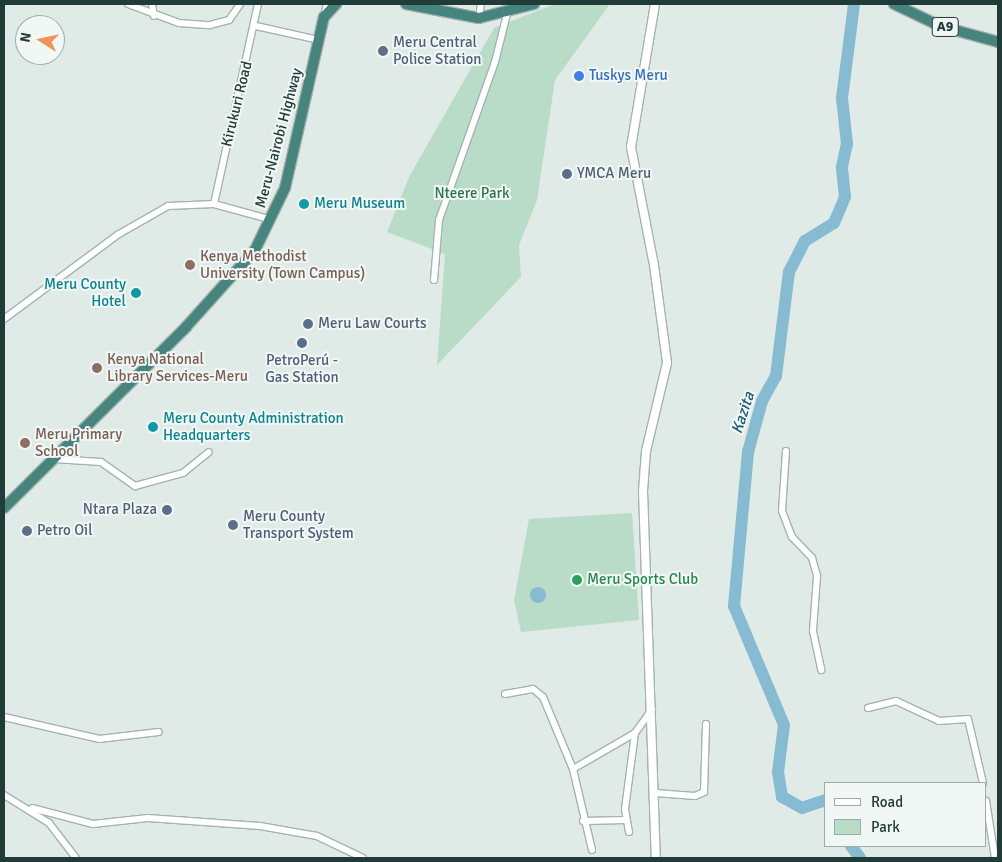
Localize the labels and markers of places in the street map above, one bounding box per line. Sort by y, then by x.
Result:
place label: Meru Central Police Station [393,33,482,68]
marker: Meru Central Police Station [377,45,389,57]
place label: Tuskys Meru [589,67,668,85]
marker: Tuskys Meru [573,70,585,82]
place label: YMCA Meru [577,165,651,183]
marker: YMCA Meru [561,168,573,180]
place label: Meru Museum [314,195,405,213]
marker: Meru Museum [298,198,310,210]
place label: Kenya Methodist University (Town Campus) [200,247,365,282]
marker: Kenya Methodist University (Town Campus) [184,259,196,271]
place label: Meru County Hotel [44,275,126,310]
marker: Meru County Hotel [130,287,142,299]
place label: Meru Law Courts [318,315,426,333]
marker: Meru Law Courts [302,318,314,330]
marker: PetroPerú - Gas Station [296,337,308,349]
place label: Kenya National Library Services-Meru [107,350,248,385]
place label: PetroPerú - Gas Station [265,351,339,386]
marker: Kenya National Library Services-Meru [91,362,103,374]
place label: Meru County Administration Headquarters [163,409,344,444]
marker: Meru County Administration Headquarters [147,421,159,433]
place label: Meru Primary School [35,425,122,460]
marker: Meru Primary School [19,437,31,449]
place label: Ntara Plaza [83,501,157,519]
marker: Ntara Plaza [161,504,173,516]
place label: Meru County Transport System [243,507,354,542]
marker: Meru County Transport System [227,519,239,531]
place label: Petro Oil [37,522,93,540]
marker: Petro Oil [21,525,33,537]
place label: Meru Sports Club [587,571,698,589]
marker: Meru Sports Club [571,574,583,586]

